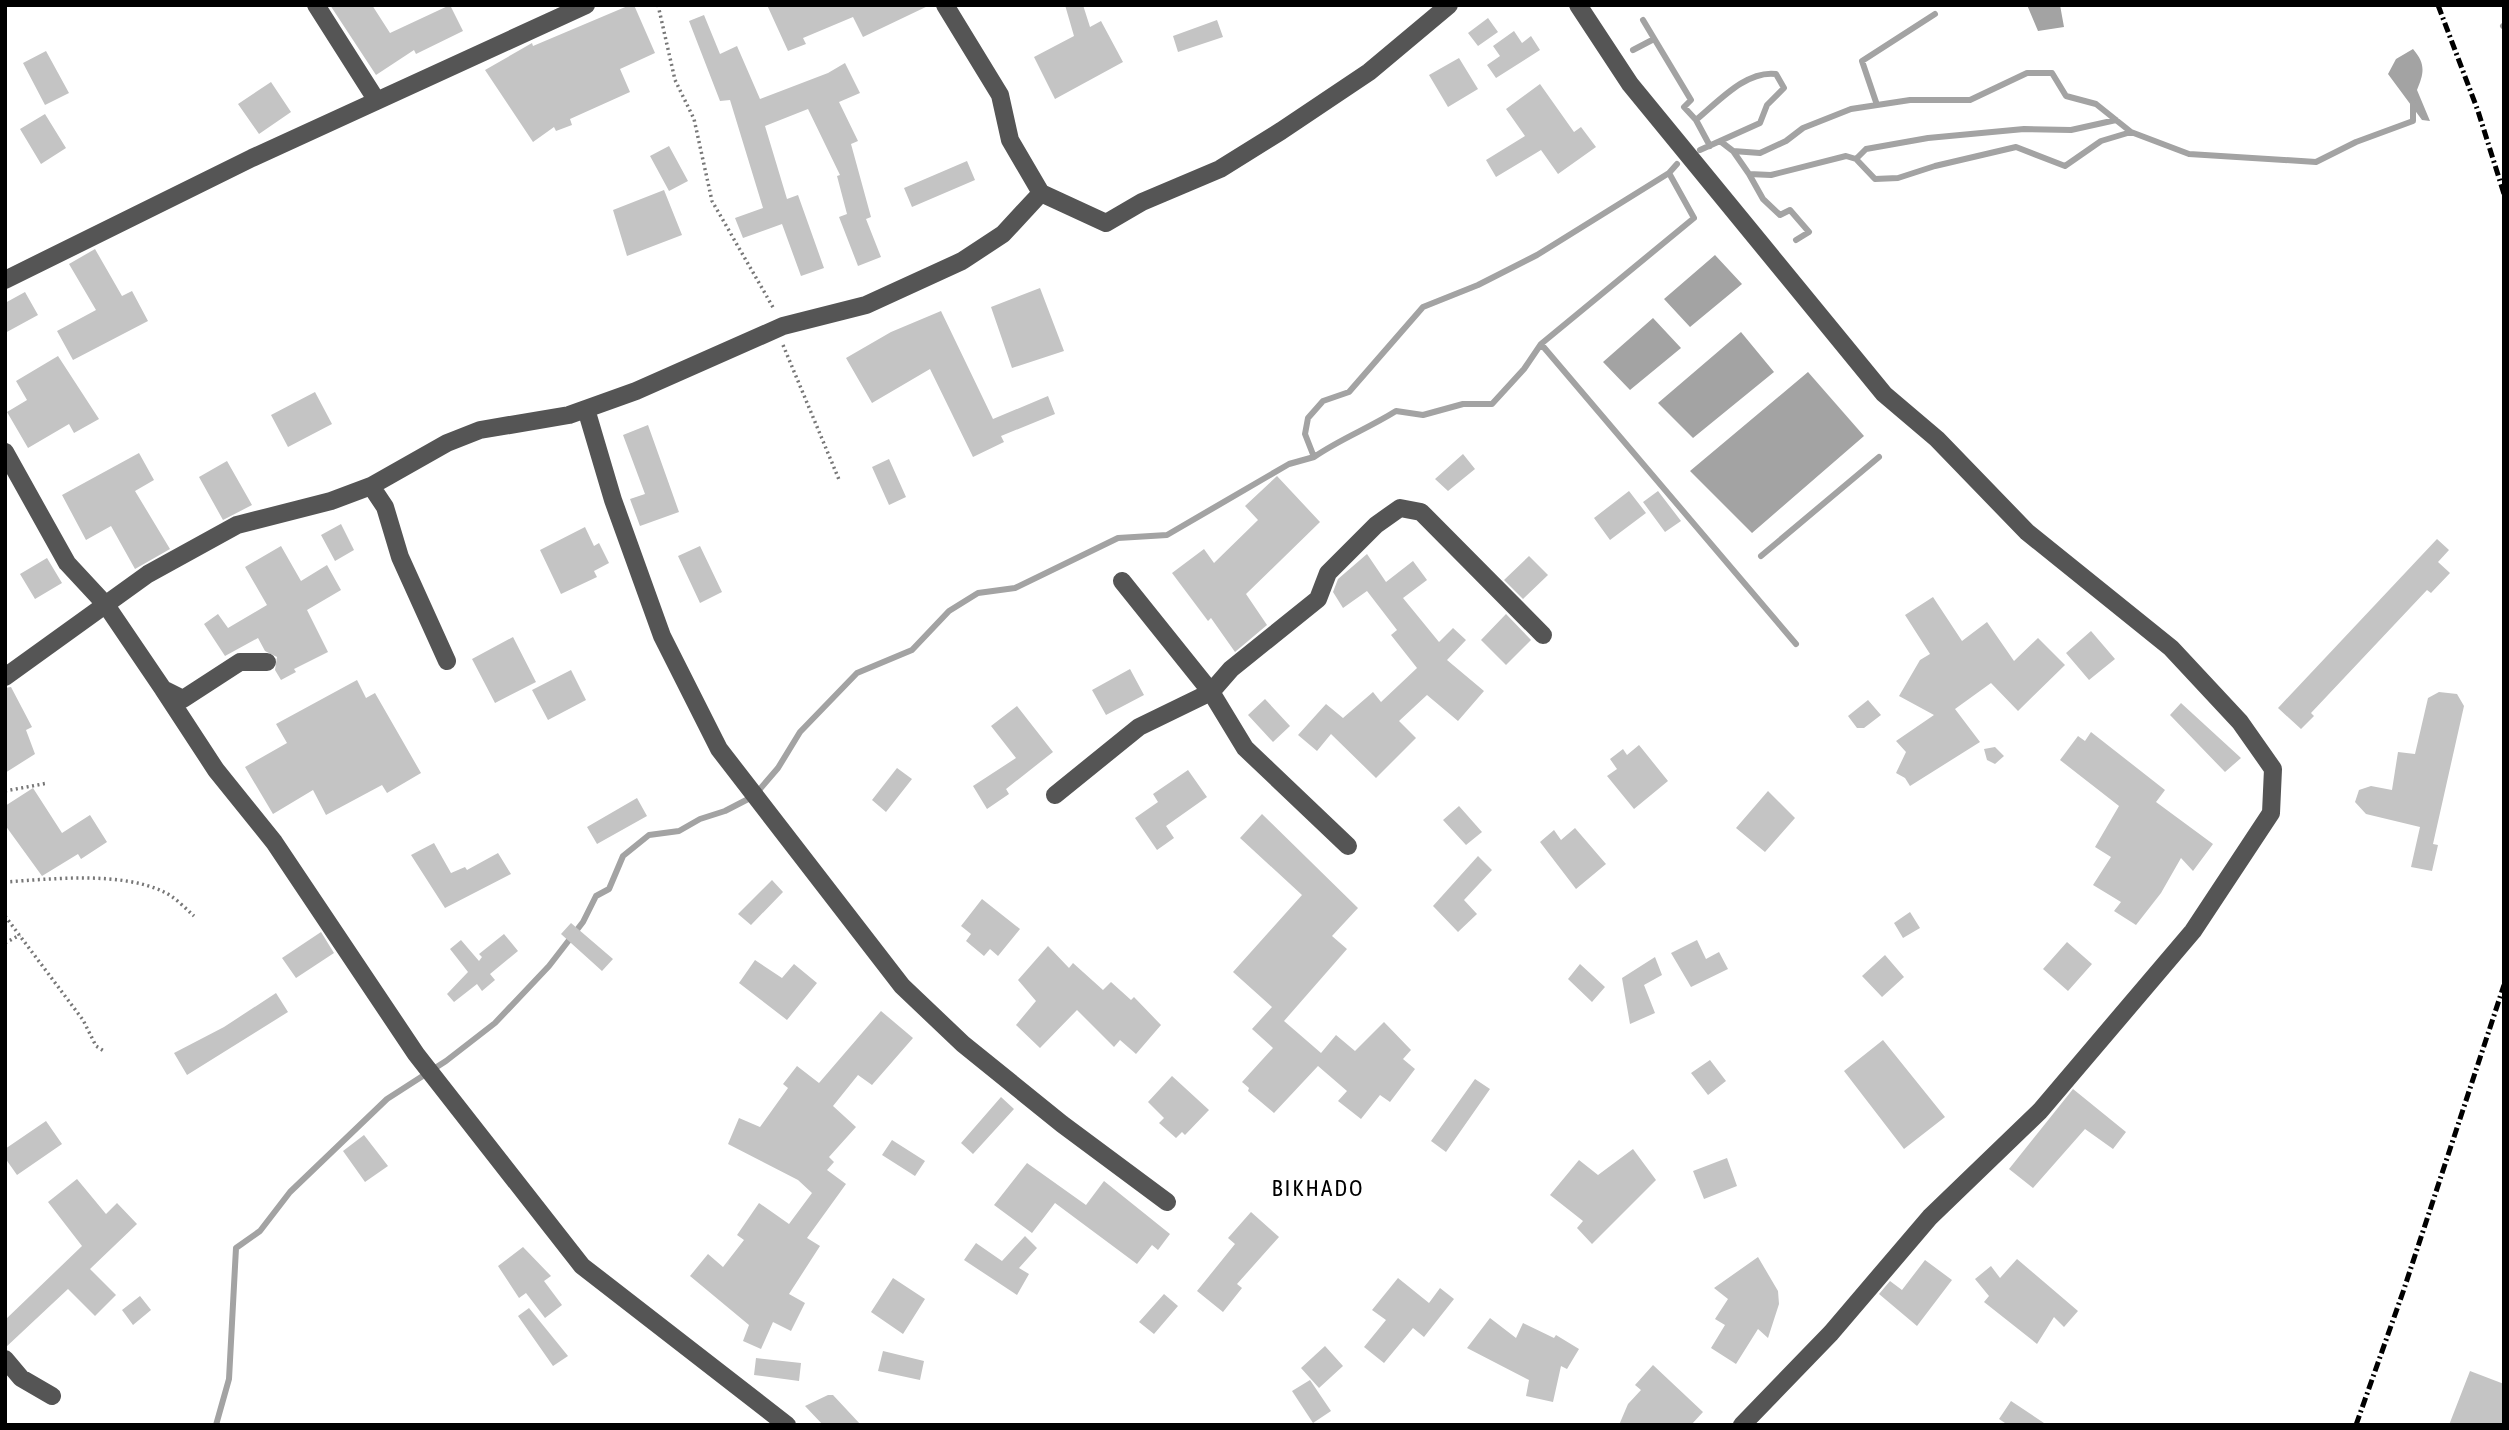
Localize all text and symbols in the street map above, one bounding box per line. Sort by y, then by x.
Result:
district label: BIKHADO [1272,1175,1364,1201]

